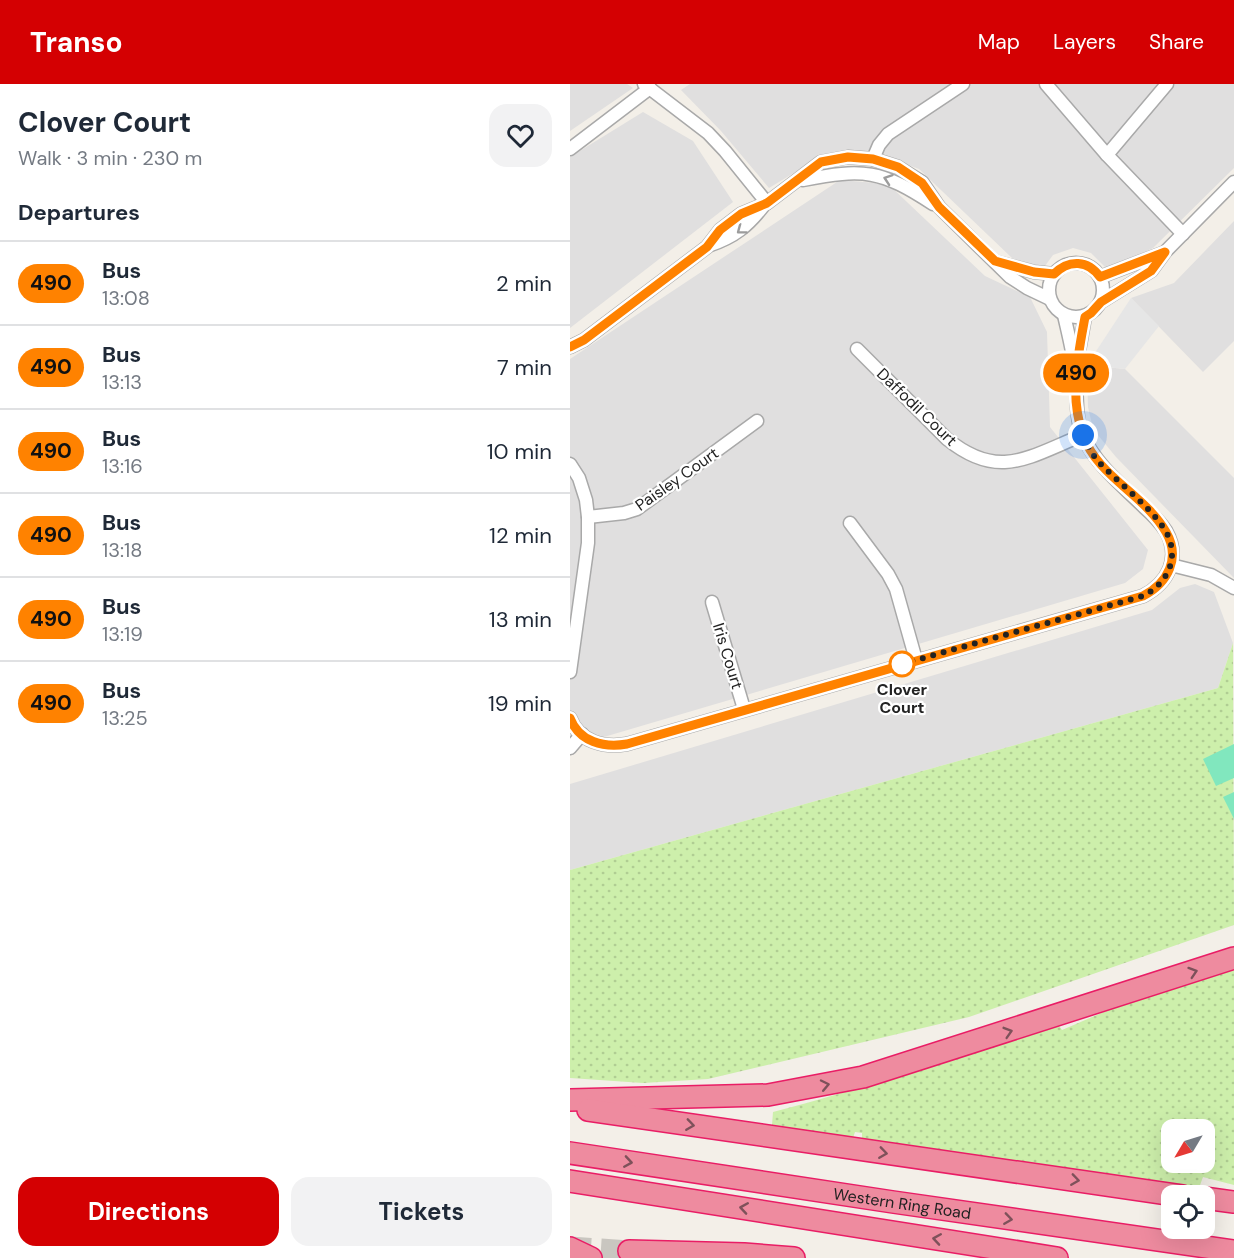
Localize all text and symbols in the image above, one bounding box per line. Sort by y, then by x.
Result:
text: Transo [30,24,123,61]
text: Map [978,28,1020,56]
text: Layers [1053,28,1116,56]
text: Share [1149,28,1204,56]
text: Clover Court [18,104,191,141]
button: heart [489,104,552,167]
text: Walk · 3 min · 230 m [18,145,202,171]
one-way arrow [884,174,894,187]
text: Departures [18,198,140,227]
one-way arrow [736,223,747,234]
text: Bus [102,256,141,285]
text: 490 [30,269,72,297]
text: 2 min [496,269,552,298]
text: 13:08 [102,285,150,311]
text: Bus [102,340,141,369]
text: 490 [30,353,72,381]
text: 7 min [497,353,552,382]
line badge: 490 [1042,354,1110,392]
text: 490 [1055,359,1097,387]
street label: Daffodil Court [872,363,962,451]
text: 13:13 [102,369,142,395]
your location [1068,420,1098,450]
text: Bus [102,424,141,453]
text: 490 [30,437,72,465]
text: 10 min [487,437,552,466]
street label: Paisley Court [631,442,723,516]
text: 13:16 [102,453,143,479]
text: Bus [102,508,141,537]
text: 490 [30,521,72,549]
text: 12 min [489,521,552,550]
text: 13:18 [102,537,143,563]
text: Bus [102,592,141,621]
text: 490 [30,605,72,633]
text: 13 min [489,605,552,634]
street label: Iris Court [708,620,748,692]
text: 13:19 [102,621,143,647]
marker: Clover Court [889,651,915,677]
text: Bus [102,676,141,705]
place label: Clover Court [877,679,928,718]
text: 490 [30,689,72,717]
text: 19 min [488,689,552,718]
text: 13:25 [102,705,148,731]
one-way arrow [1187,966,1198,979]
one-way arrow [1002,1026,1013,1039]
one-way arrow [820,1079,830,1092]
one-way arrow [686,1119,695,1131]
north arrow [1161,1119,1215,1173]
map controls [1161,1119,1215,1239]
one-way arrow [879,1147,888,1159]
one-way arrow [623,1156,632,1168]
one-way arrow [1070,1173,1080,1185]
button: Directions [18,1177,279,1246]
button: Tickets [291,1177,552,1246]
street label: Western Ring Road [832,1183,973,1224]
button: locate [1161,1185,1215,1239]
one-way arrow [740,1203,749,1215]
one-way arrow [1003,1212,1012,1224]
one-way arrow [932,1233,942,1246]

